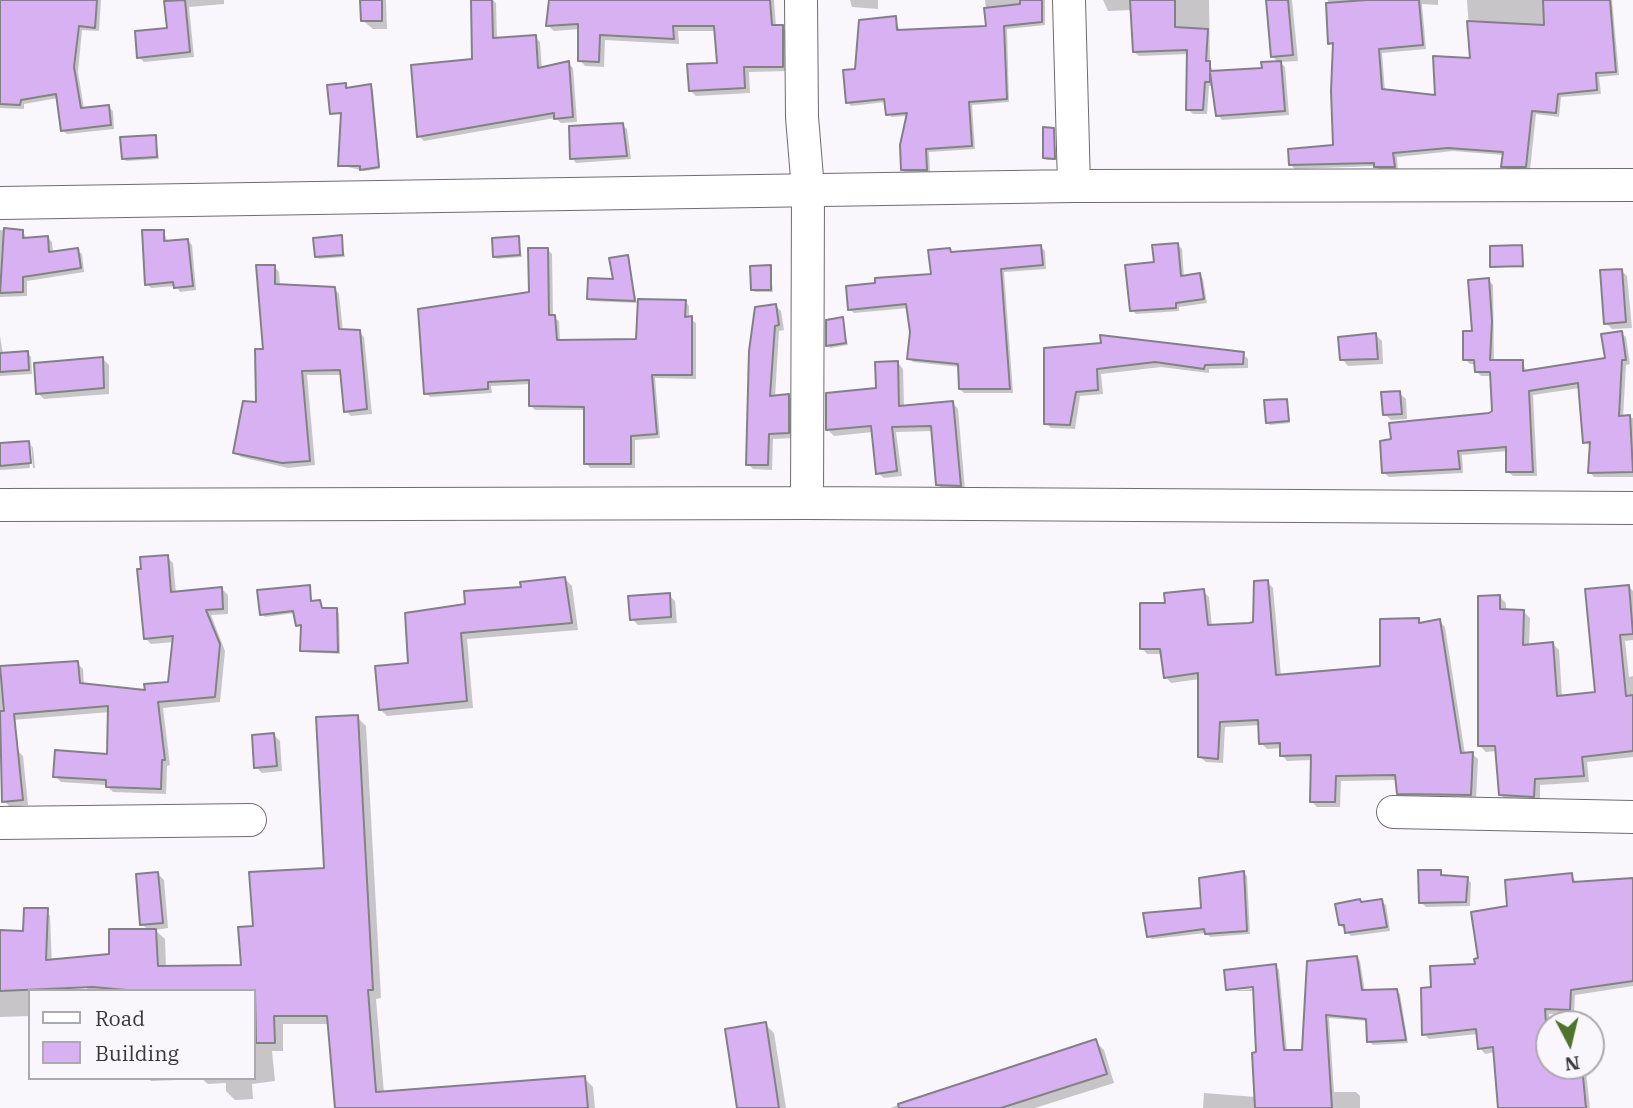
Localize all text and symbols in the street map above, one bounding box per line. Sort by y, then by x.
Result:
legend [28,989,256,1080]
text: Road [95,1004,145,1032]
north arrow [1535,1010,1605,1080]
text: Building [95,1039,179,1067]
text: N [1563,1051,1581,1077]

